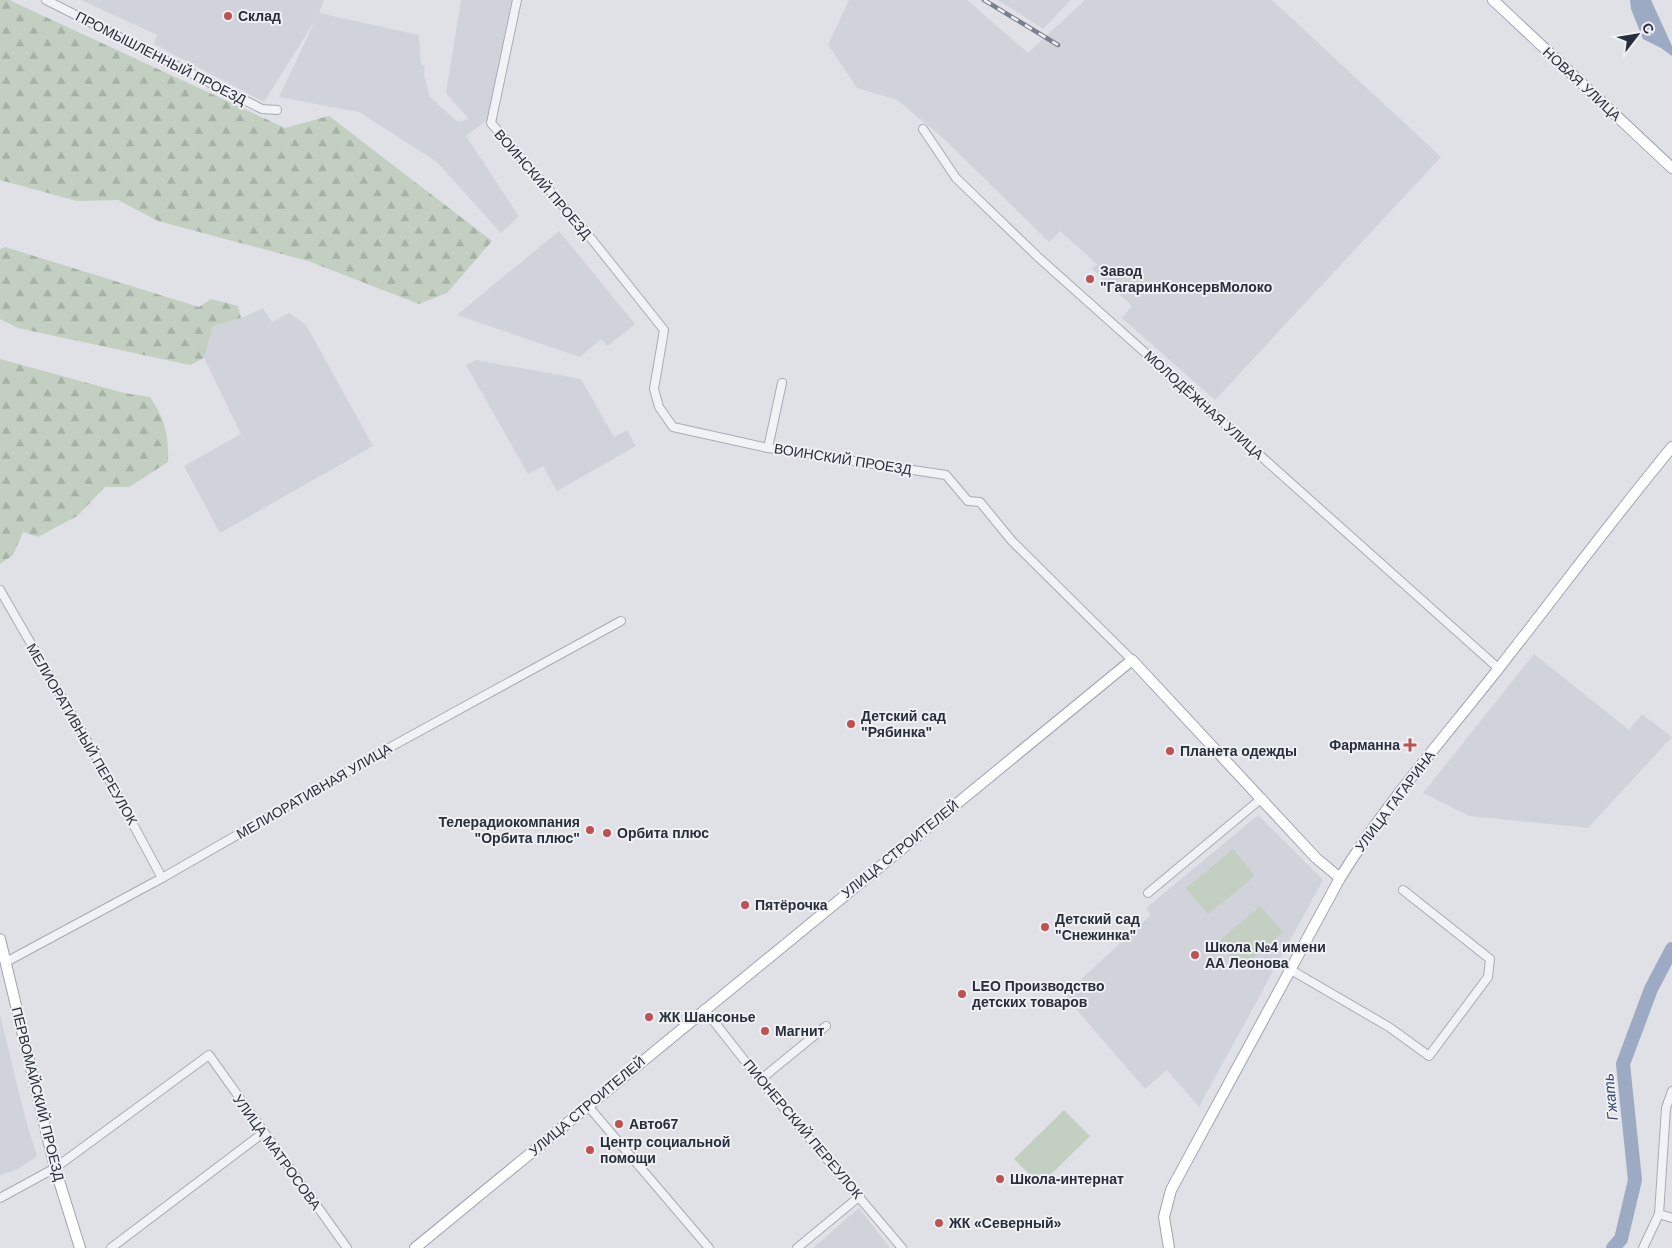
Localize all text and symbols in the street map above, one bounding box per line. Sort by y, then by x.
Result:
street label: ПРОМЫШЛЕННЫЙ ПРОЕЗД [73,7,250,108]
place label: Склад [238,8,281,24]
marker: Склад [222,10,234,22]
north arrow [1612,10,1662,60]
text: С [1639,20,1658,37]
street label: НОВАЯ УЛИЦА [1540,44,1625,125]
street label: ВОИНСКИЙ ПРОЕЗД [491,126,596,242]
place label: Завод "ГагаринКонсервМолоко [1100,263,1272,295]
marker: Завод "ГагаринКонсервМолоко [1084,273,1096,285]
street label: МОЛОДЁЖНАЯ УЛИЦА [1141,347,1267,463]
street label: ВОИНСКИЙ ПРОЕЗД [773,439,914,478]
street label: МЕЛИОРАТИВНЫЙ ПЕРЕУЛОК [23,640,142,828]
place label: Детский сад "Рябинка" [861,708,946,740]
marker: Детский сад "Рябинка" [845,718,857,730]
place label: Фарманна [1329,737,1400,753]
marker: Фарманна [1404,739,1416,751]
street label: МЕЛИОРАТИВНАЯ УЛИЦА [234,740,395,842]
place label: Планета одежды [1180,743,1297,759]
marker: Планета одежды [1164,745,1176,757]
street label: УЛИЦА ГАГАРИНА [1352,747,1439,855]
street label: УЛИЦА СТРОИТЕЛЕЙ [838,796,962,901]
place label: Телерадиокомпания "Орбита плюс" [438,814,580,846]
marker: Телерадиокомпания "Орбита плюс" [584,824,596,836]
place label: Орбита плюс [617,825,709,841]
marker: Орбита плюс [601,827,613,839]
place label: Пятёрочка [755,897,828,913]
marker: Пятёрочка [739,899,751,911]
place label: Детский сад "Снежинка" [1055,911,1140,943]
marker: Детский сад "Снежинка" [1039,921,1051,933]
place label: Школа №4 имени АА Леонова [1205,939,1326,971]
marker: Школа №4 имени АА Леонова [1189,949,1201,961]
place label: LEO Производство детских товаров [972,978,1105,1010]
marker: LEO Производство детских товаров [956,988,968,1000]
street label: ПЕРВОМАЙСКИЙ ПРОЕЗД [9,1005,68,1183]
place label: ЖК Шансонье [658,1009,756,1025]
marker: ЖК Шансонье [643,1011,655,1023]
place label: Магнит [775,1023,825,1039]
marker: Магнит [759,1025,771,1037]
street label: УЛИЦА СТРОИТЕЛЕЙ [525,1052,648,1159]
street label: ПИОНЕРСКИЙ ПЕРЕУЛОК [740,1056,867,1202]
water label: Гжать [1599,1073,1621,1121]
street label: УЛИЦА МАТРОСОВА [230,1091,325,1213]
place label: Авто67 [629,1116,679,1132]
marker: Авто67 [613,1118,625,1130]
place label: Центр социальной помощи [600,1134,730,1166]
marker: Центр социальной помощи [584,1144,596,1156]
place label: Школа-интернат [1010,1171,1124,1187]
marker: Школа-интернат [994,1173,1006,1185]
place label: ЖК «Северный» [948,1215,1062,1231]
marker: ЖК «Северный» [933,1217,945,1229]

